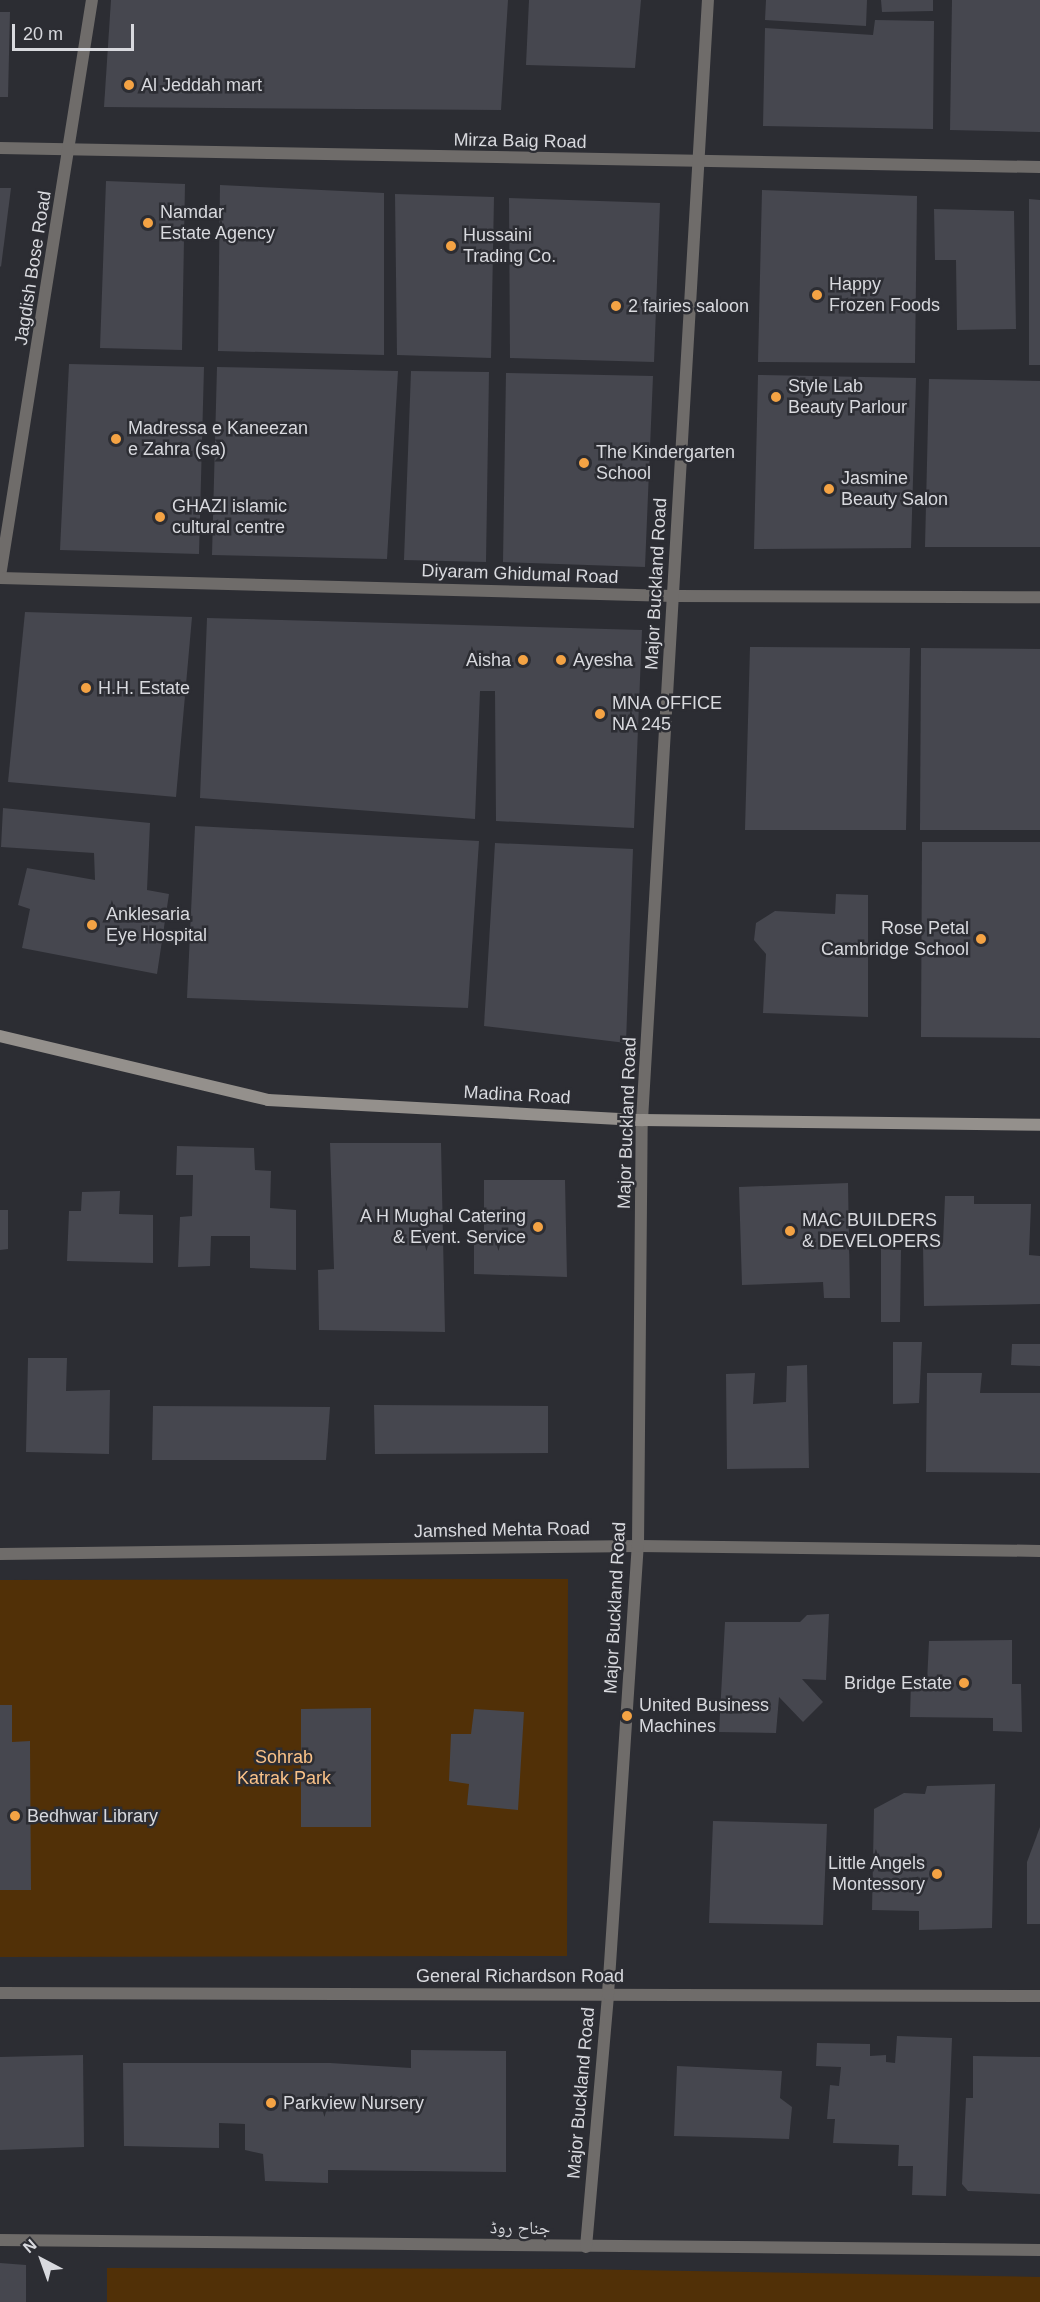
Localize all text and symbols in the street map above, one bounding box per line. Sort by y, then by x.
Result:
scale bar [15,12,136,50]
text: 20 m [23,24,63,44]
place label: Al Jeddah mart [141,74,262,96]
marker: Al Jeddah mart [122,78,136,92]
street label: Mirza Baig Road [453,129,587,153]
street label: Jagdish Bose Road [10,189,56,347]
place label: Namdar Estate Agency [160,202,276,244]
marker: Namdar Estate Agency [141,216,155,230]
place label: Hussaini Trading Co. [463,225,556,268]
marker: Hussaini Trading Co. [444,239,458,253]
place label: Happy Frozen Foods [829,274,940,316]
marker: Happy Frozen Foods [810,288,824,302]
place label: 2 fairies saloon [628,295,749,317]
marker: 2 fairies saloon [609,299,623,313]
place label: Style Lab Beauty Parlour [788,376,907,418]
marker: Style Lab Beauty Parlour [769,390,783,404]
place label: Madressa e Kaneezan e Zahra (sa) [128,418,308,460]
marker: Madressa e Kaneezan e Zahra (sa) [109,432,123,446]
place label: The Kindergarten School [596,442,735,484]
marker: The Kindergarten School [577,456,591,470]
place label: Jasmine Beauty Salon [841,468,948,510]
marker: Jasmine Beauty Salon [822,482,836,496]
place label: GHAZI islamic cultural centre [172,496,287,538]
street label: Major Buckland Road [641,498,671,670]
marker: GHAZI islamic cultural centre [153,510,167,524]
street label: Diyaram Ghidumal Road [421,560,619,588]
place label: Aisha [466,649,511,671]
place label: Ayesha [573,649,633,671]
marker: Aisha [516,653,530,667]
marker: Ayesha [554,653,568,667]
place label: H.H. Estate [98,677,190,699]
marker: H.H. Estate [79,681,93,695]
place label: MNA OFFICE NA 245 [612,693,723,736]
marker: MNA OFFICE NA 245 [593,707,607,721]
place label: Anklesaria Eye Hospital [106,904,207,946]
marker: Anklesaria Eye Hospital [83,916,101,934]
place label: Rose Petal Cambridge School [821,918,969,960]
marker: Rose Petal Cambridge School [974,932,988,946]
street label: Major Buckland Road [613,1037,641,1209]
street label: Madina Road [463,1081,571,1109]
place label: A H Mughal Catering & Event. Service [359,1206,526,1248]
place label: MAC BUILDERS & DEVELOPERS [802,1210,941,1252]
marker: A H Mughal Catering & Event. Service [531,1220,545,1234]
marker: MAC BUILDERS & DEVELOPERS [783,1224,797,1238]
street label: Jamshed Mehta Road [414,1518,590,1542]
street label: Major Buckland Road [600,1522,630,1694]
place label: Bridge Estate [844,1672,952,1694]
marker: Bridge Estate [957,1676,971,1690]
place label: United Business Machines [639,1695,769,1738]
marker: United Business Machines [620,1709,634,1723]
park label: Sohrab Katrak Park [237,1747,331,1790]
place label: Bedhwar Library [27,1805,158,1827]
marker: Bedhwar Library [8,1809,22,1823]
place label: Little Angels Montessory [827,1853,925,1896]
marker: Little Angels Montessory [930,1867,944,1881]
street label: General Richardson Road [416,1965,624,1987]
street label: Major Buckland Road [563,2006,599,2180]
place label: Parkview Nursery [283,2092,424,2114]
marker: Parkview Nursery [264,2096,278,2110]
street label: جناح روڈ [490,2217,550,2239]
north arrow [12,2230,72,2290]
text: N [20,2236,40,2256]

